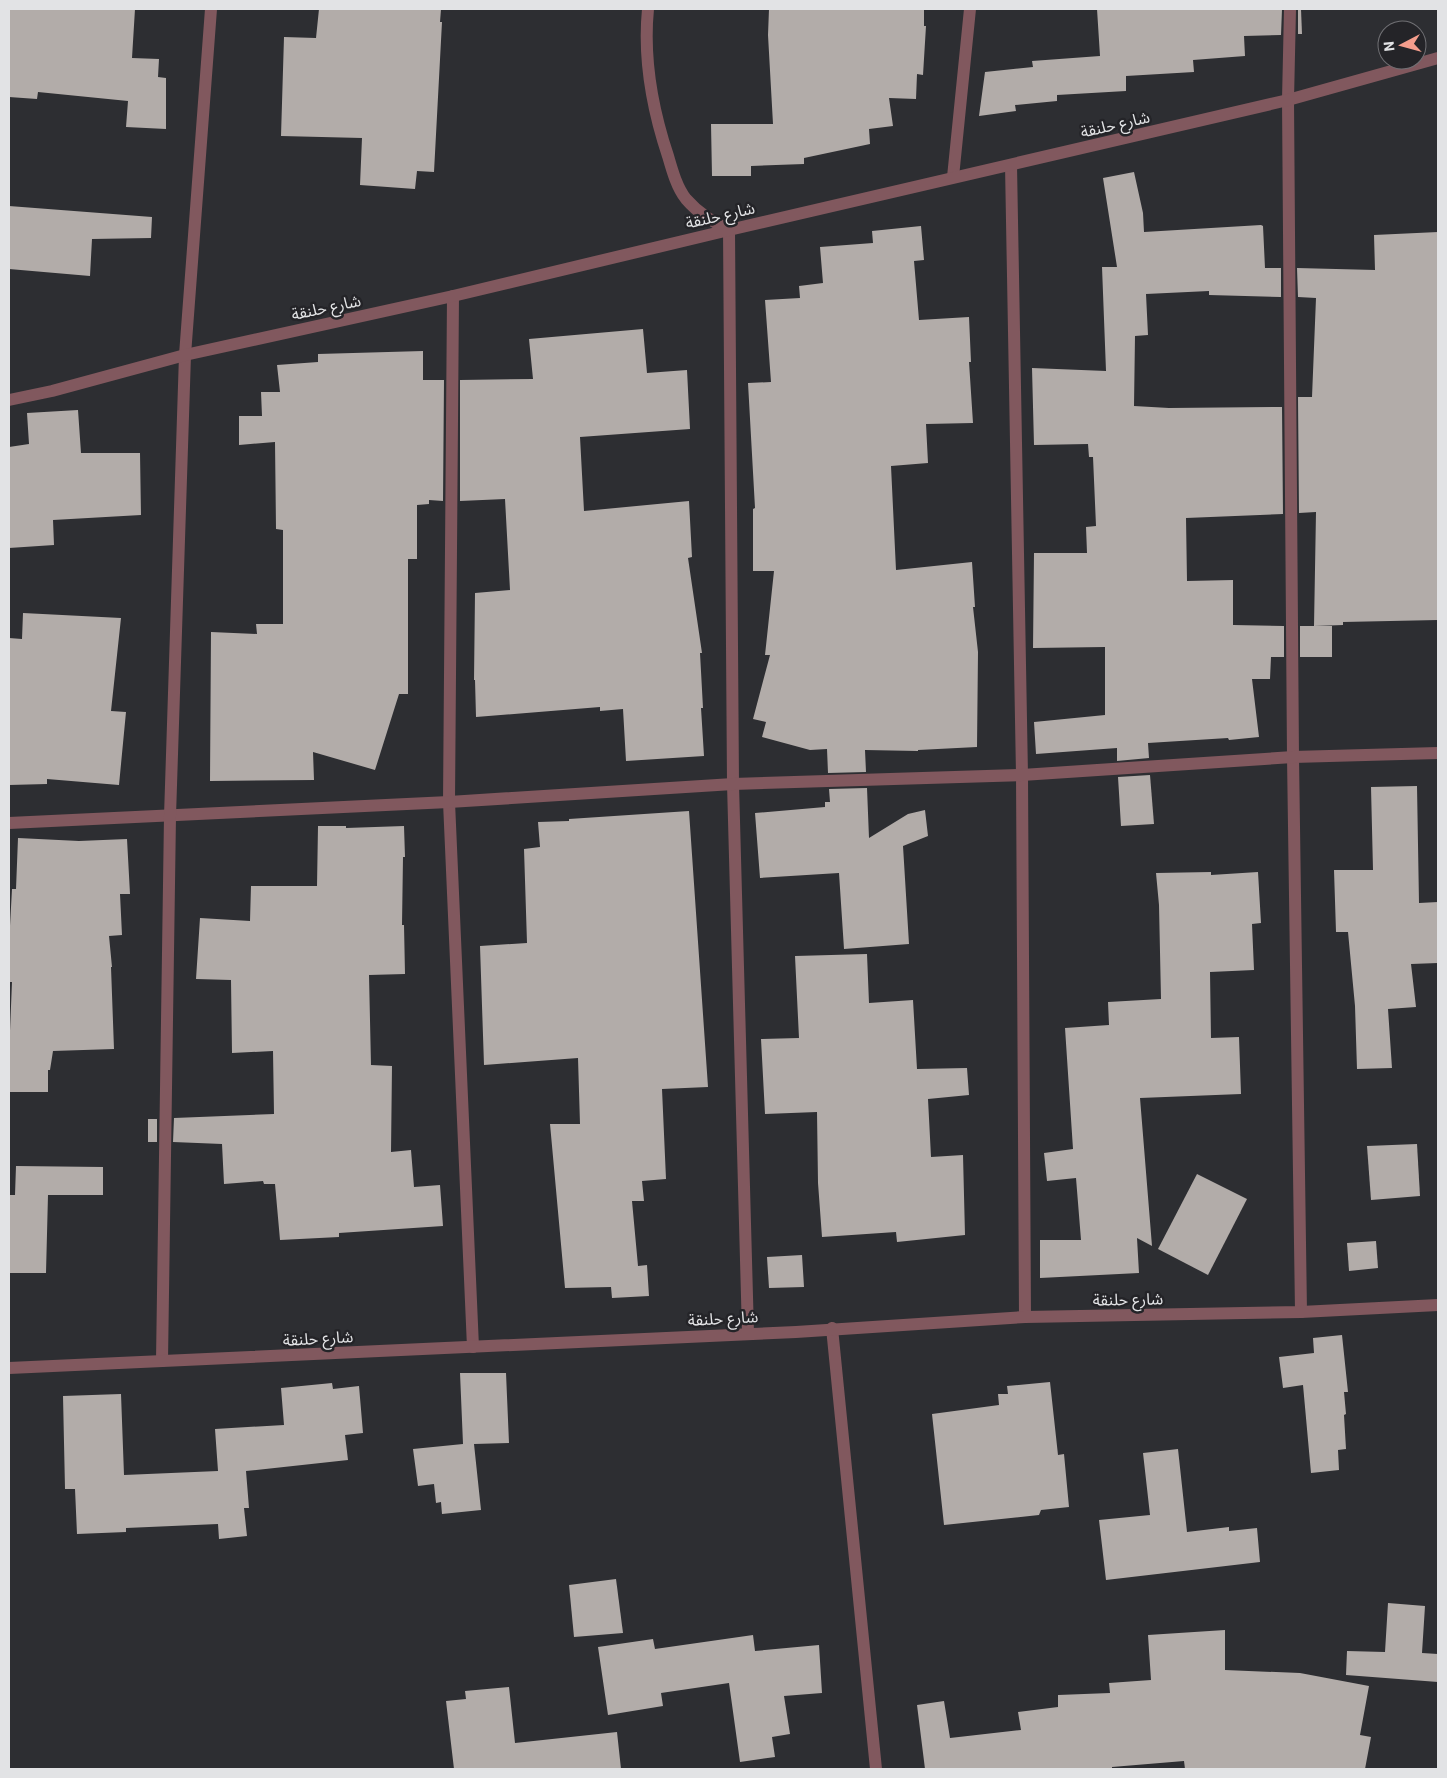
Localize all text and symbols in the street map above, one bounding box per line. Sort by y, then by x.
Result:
north arrow [1377,20,1427,70]
text: N [1381,41,1398,52]
street label: شارع حلنقة [1079,107,1152,145]
street label: شارع حلنقة [684,198,757,236]
street label: شارع حلنقة [290,291,363,327]
street label: شارع حلنقة [1093,1289,1164,1313]
street label: شارع حلنقة [687,1307,759,1333]
street label: شارع حلنقة [282,1327,354,1353]

